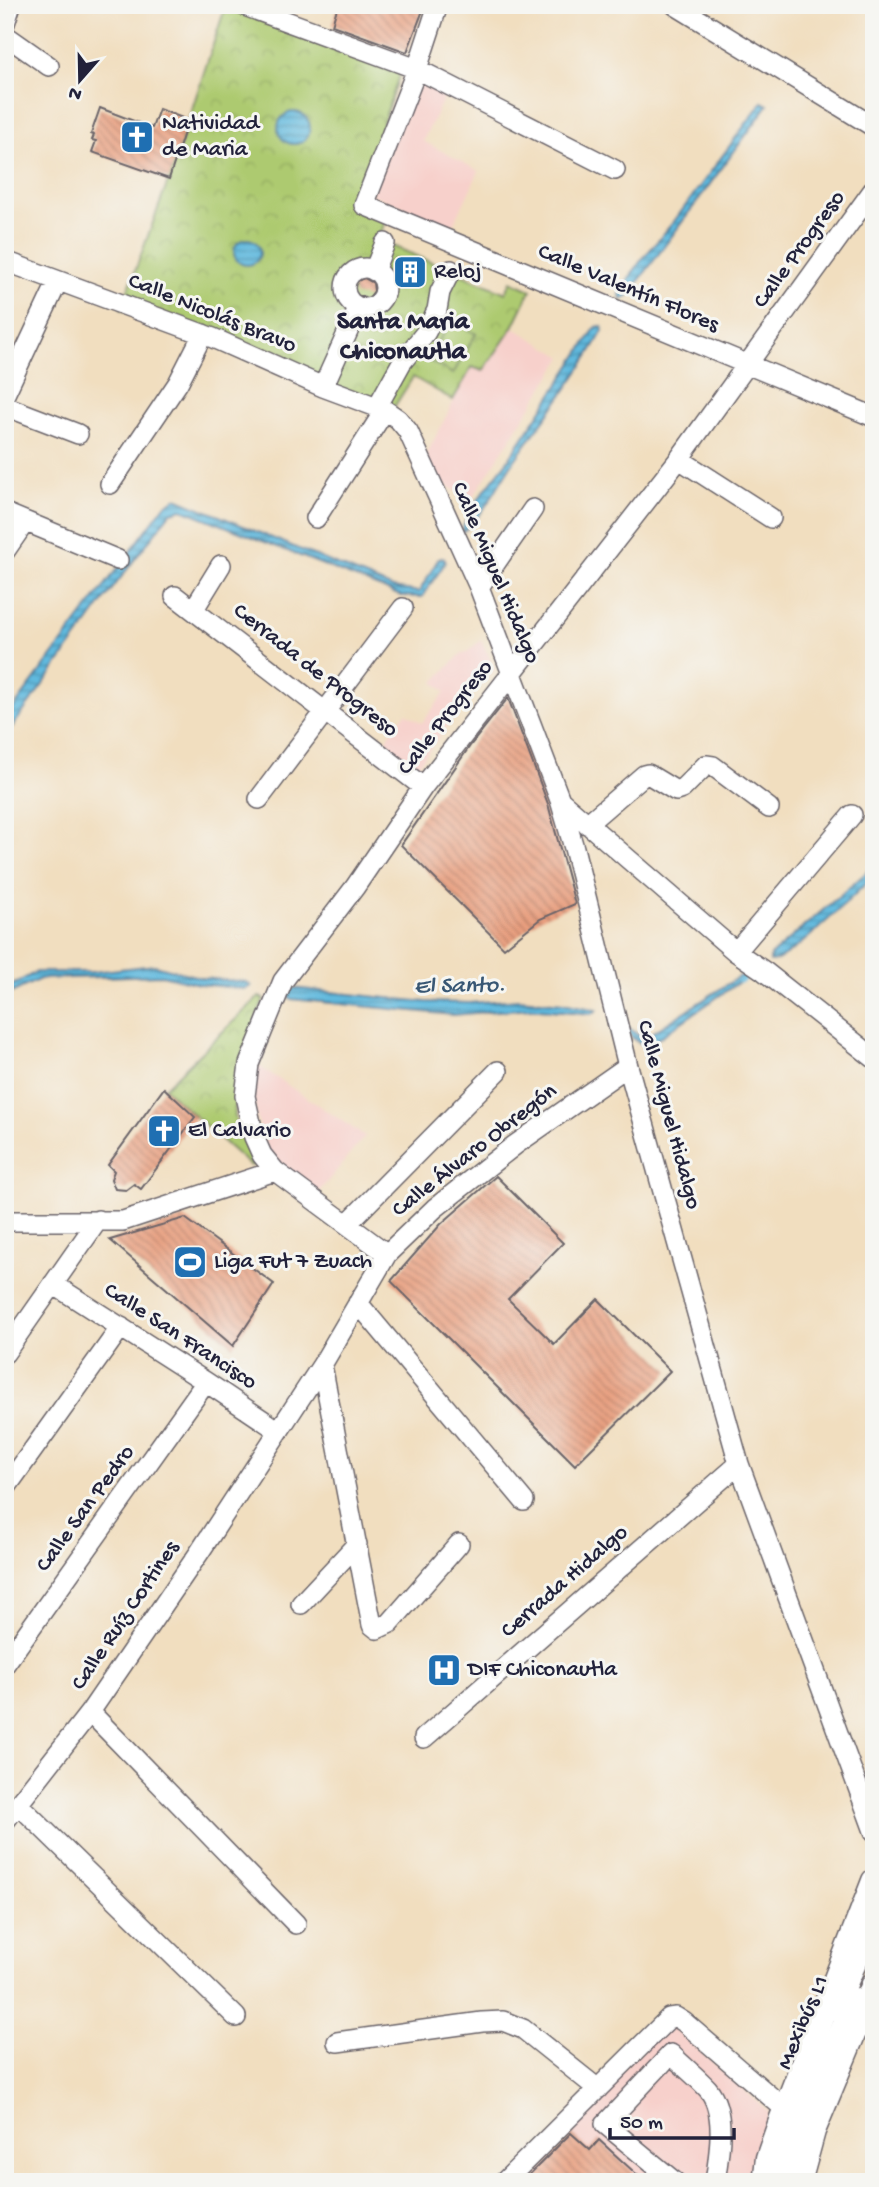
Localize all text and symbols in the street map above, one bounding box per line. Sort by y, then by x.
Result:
north arrow [46,46,116,116]
text: N [66,80,85,106]
place label: Natividad de Maria [162,111,261,164]
church icon: Natividad de Maria [118,118,156,156]
street label: Calle Progreso [748,186,852,314]
street label: Calle Valentín Flores [533,239,723,340]
building icon: Reloj [391,253,429,291]
place label: Reloj [434,259,482,286]
street label: Calle Nicolás Bravo [124,268,300,360]
district label: Santa Maria Chiconautla [337,308,470,369]
street label: Calle Miguel Hidalgo [445,478,545,668]
street label: Cerrada de Progreso [227,598,403,744]
street label: Calle Progreso [393,655,499,781]
water label: El Santo. [414,972,506,1002]
street label: Calle Miguel Hidalgo [630,1018,706,1212]
street label: Calle Álvaro Obregón [387,1077,563,1224]
church icon: El Calvario [145,1112,183,1150]
place label: El Calvario [188,1118,291,1145]
sports icon: Liga Fut 7 Zuach [171,1243,209,1281]
place label: Liga Fut 7 Zuach [214,1249,372,1276]
street label: Calle San Francisco [98,1277,262,1397]
street label: Calle San Pedro [31,1440,141,1578]
street label: Cerrada Hidalgo [496,1519,634,1645]
street label: Calle Ruíz Cortines [66,1536,186,1696]
hospital icon: DIF Chiconautla [425,1651,463,1689]
place label: DIF Chiconautla [466,1657,618,1684]
street label: Mexibús L1 [772,1972,836,2074]
scale bar [610,2096,734,2140]
text: 50 m [620,2112,663,2137]

